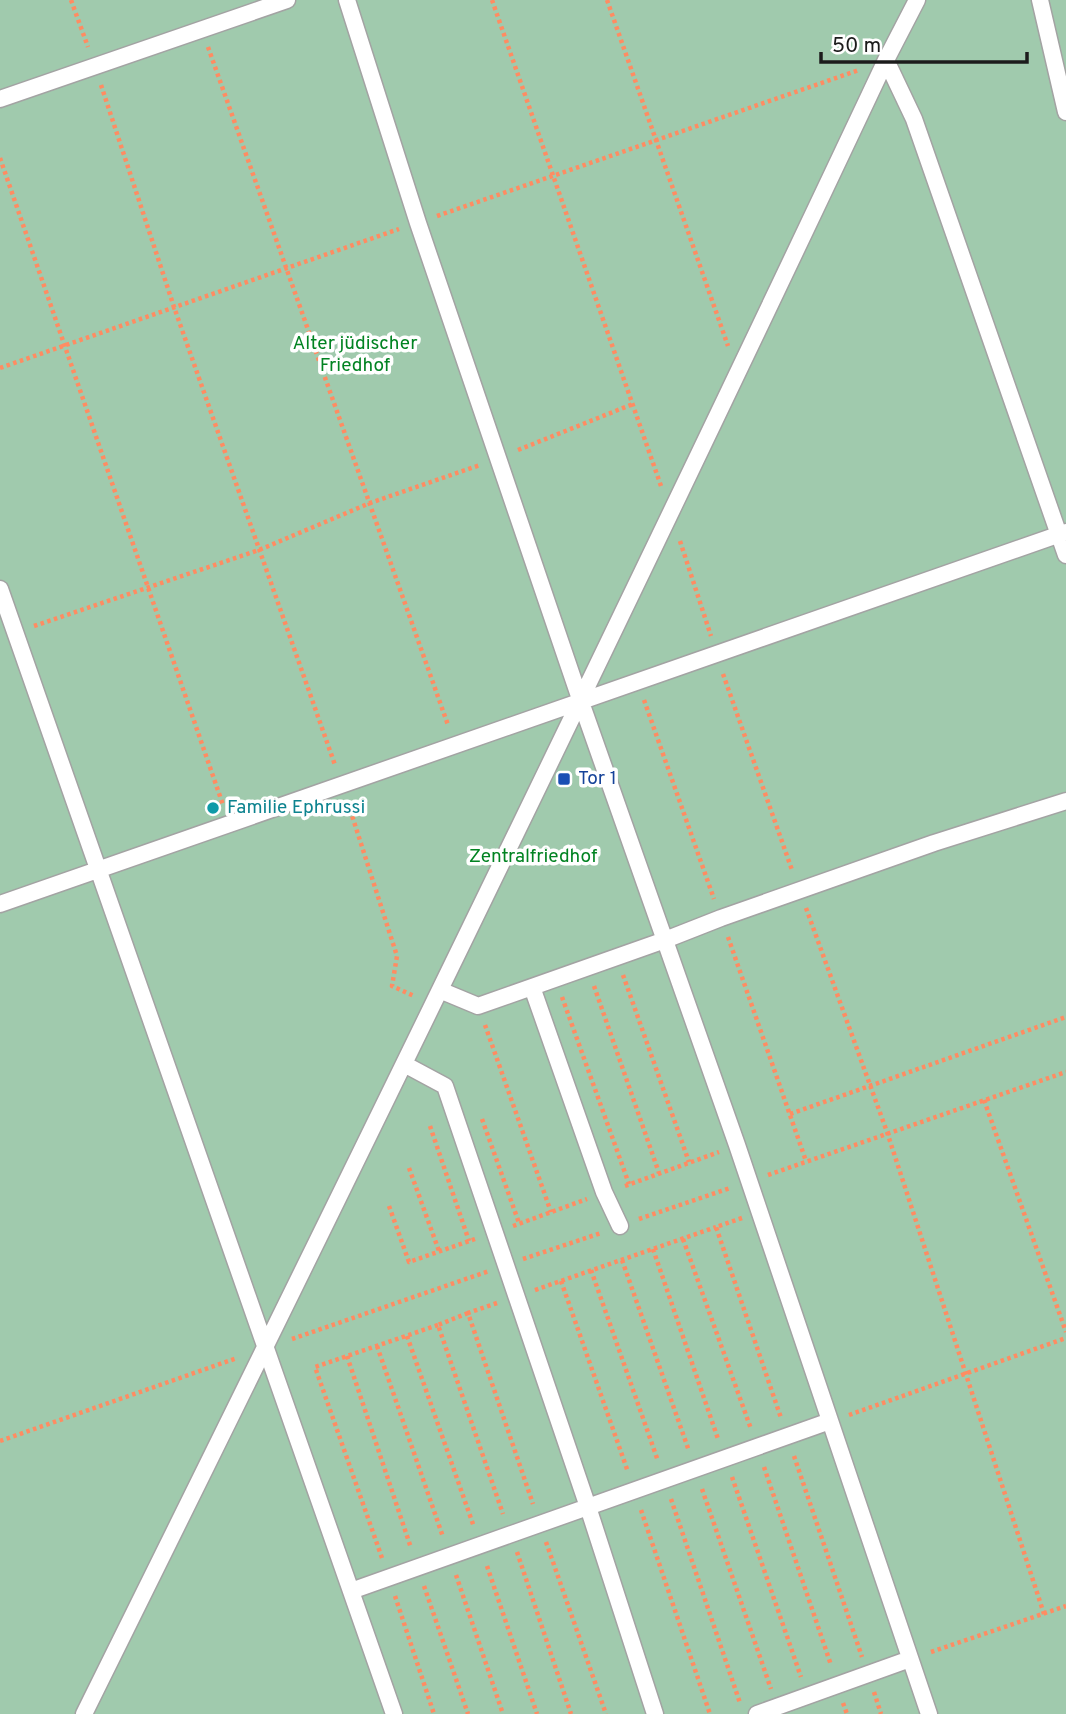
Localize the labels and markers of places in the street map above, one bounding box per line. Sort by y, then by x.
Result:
place label: Tor 1 [578,767,617,791]
marker: Tor 1 [556,771,572,787]
place label: Familie Ephrussi [227,796,365,820]
marker: Familie Ephrussi [205,800,221,816]

